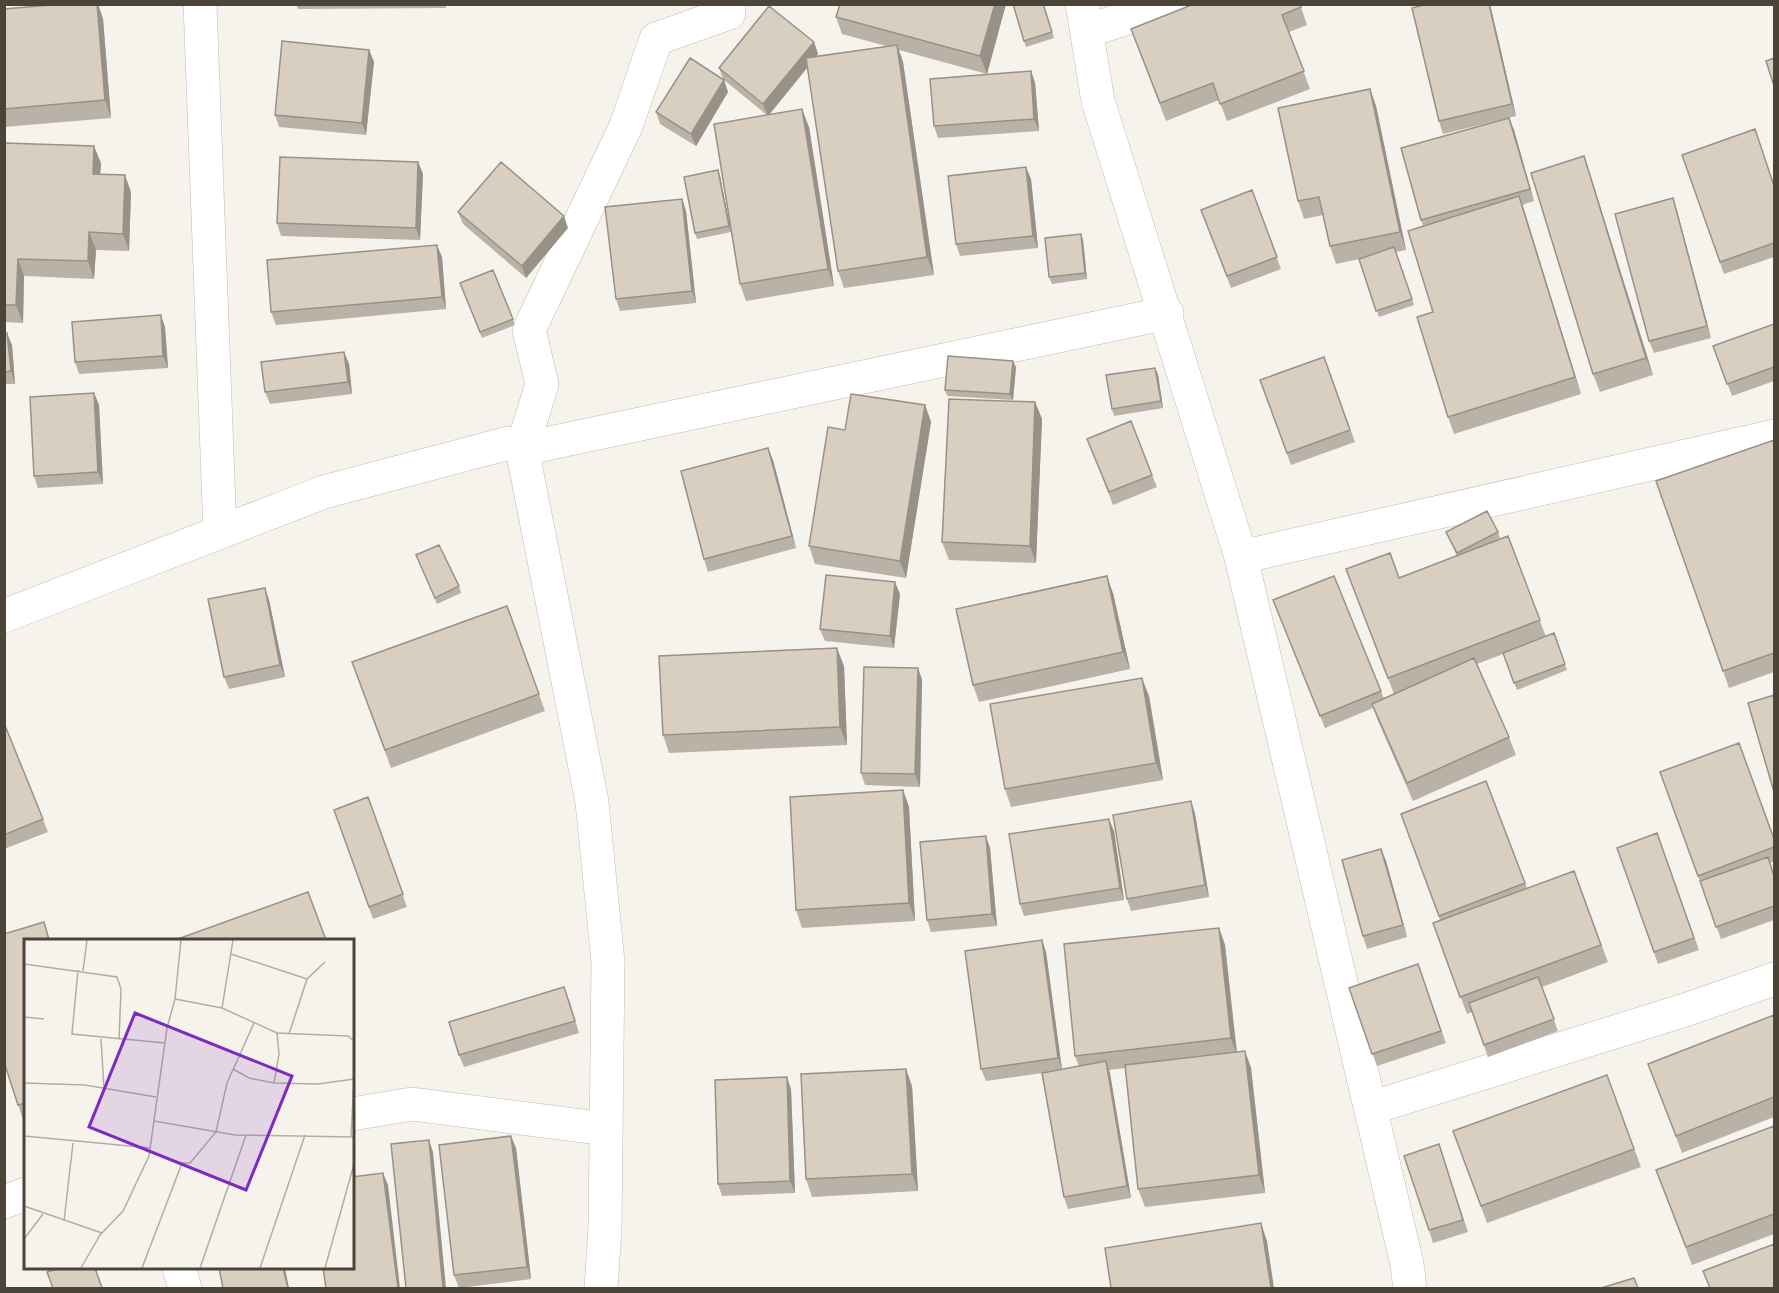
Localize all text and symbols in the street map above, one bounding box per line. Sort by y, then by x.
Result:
inset map [24,939,354,1269]

